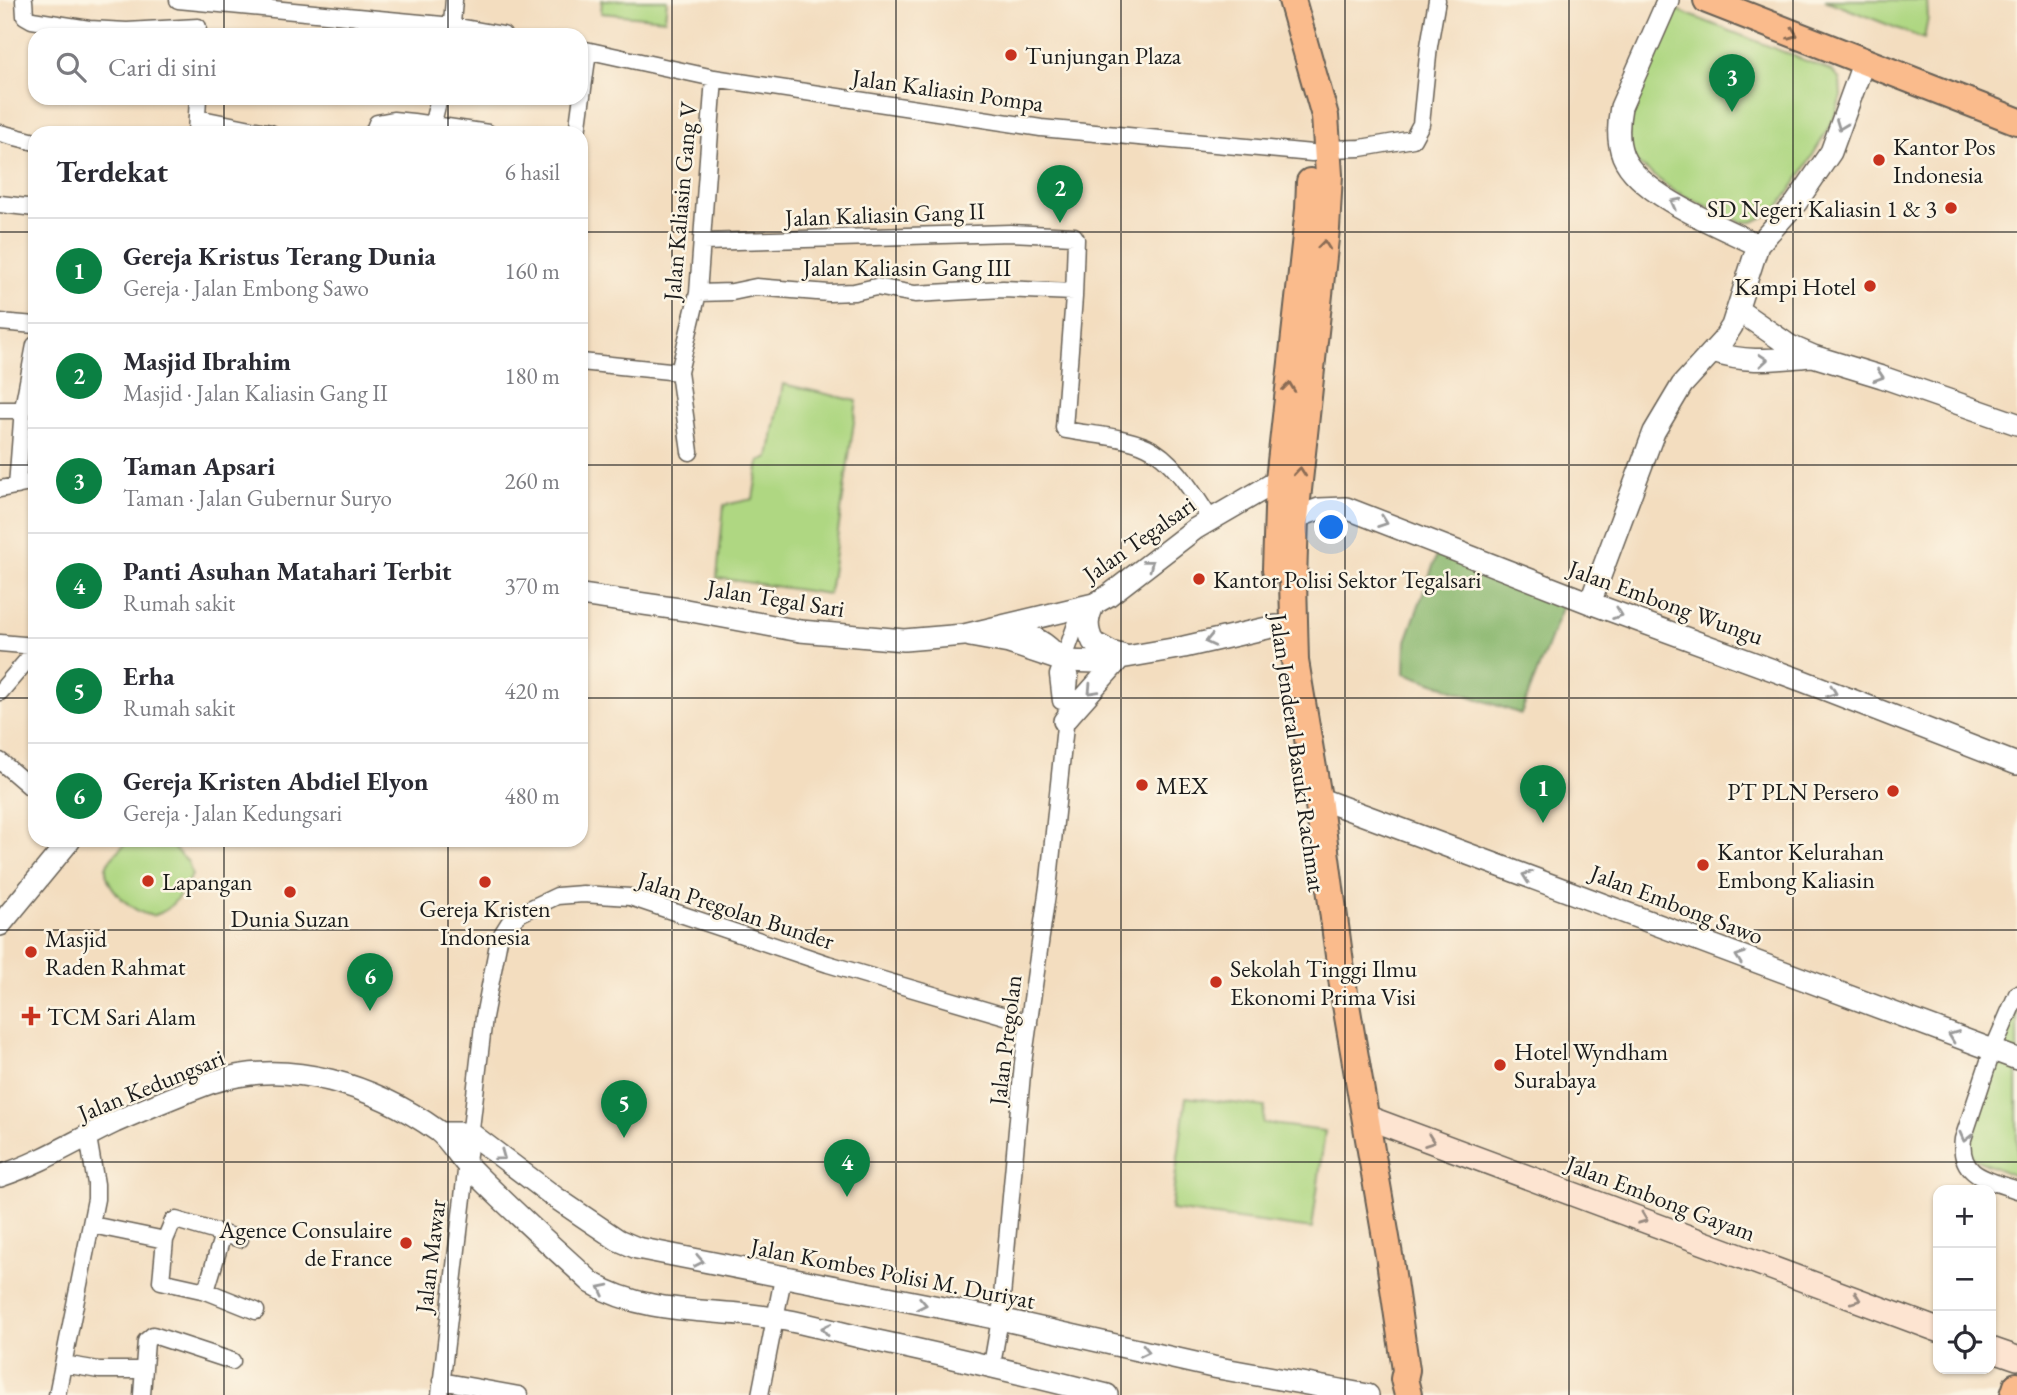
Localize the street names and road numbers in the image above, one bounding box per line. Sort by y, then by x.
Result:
street label: Jalan Kaliasin Pompa [848,61,1046,119]
street label: Jalan Kaliasin Gang V [656,99,704,304]
street label: Jalan Kaliasin Gang II [782,195,986,233]
street label: Jalan Kaliasin Gang III [801,252,1011,283]
street label: Jalan Tegalsari [1075,489,1201,590]
street label: Jalan Embong Wungu [1562,552,1768,652]
street label: Jalan Tegal Sari [703,572,847,624]
street label: Jalan Jenderal Basuki Rachmat [1263,610,1333,895]
street label: Jalan Embong Sawo [1584,856,1768,951]
street label: Jalan Pregolan Bunder [632,863,838,956]
street label: Jalan Pregolan [981,973,1028,1109]
street label: Jalan Kedungsari [71,1042,229,1129]
street label: Jalan Embong Gayam [1560,1147,1760,1248]
street label: Jalan Mawar [407,1197,452,1317]
street label: Jalan Kombes Polisi M. Duriyat [746,1230,1038,1316]

